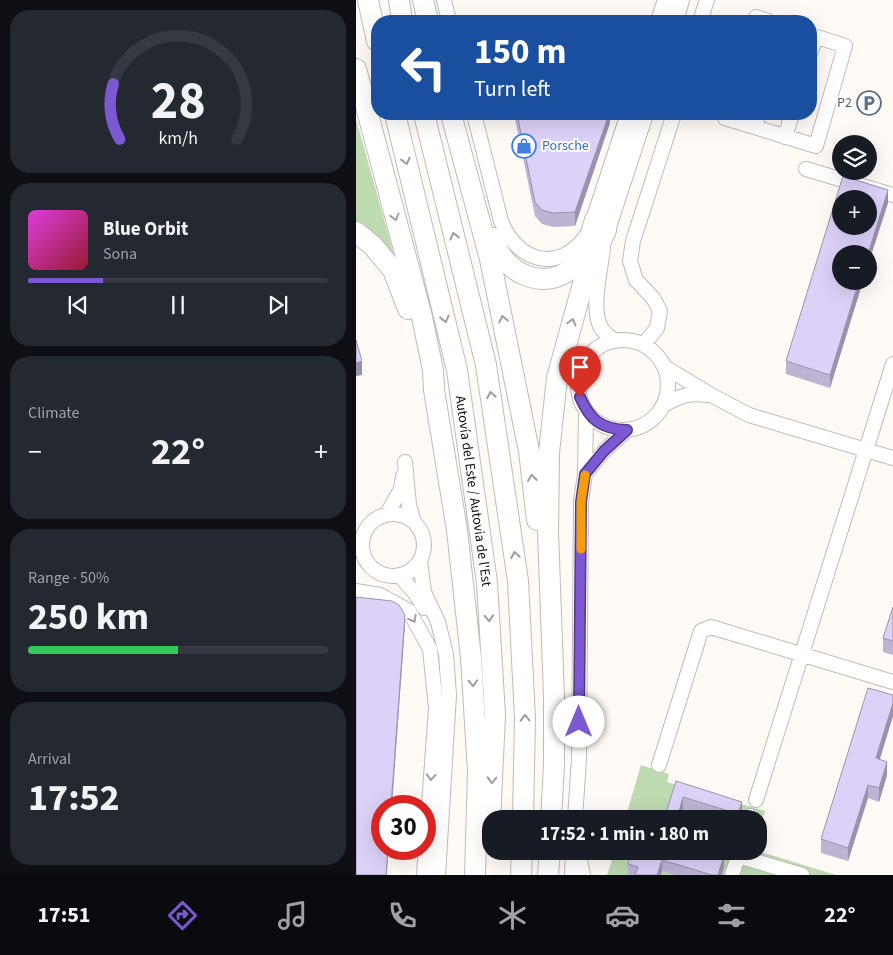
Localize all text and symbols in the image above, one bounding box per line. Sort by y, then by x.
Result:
text: 150 m [474,27,566,77]
icon: left [391,35,456,100]
text: 28 [151,65,205,139]
text: Turn left [474,73,550,105]
parking icon: P2 [856,90,882,116]
place label: P2 [837,93,852,113]
text: km/h [158,126,198,151]
shop icon: Porsche [511,133,537,159]
map controls [832,135,877,290]
button: layers [832,135,877,180]
place label: Porsche [542,136,589,156]
one-way arrow [400,157,411,166]
button: + [832,190,877,235]
one-way arrow [390,213,400,221]
text: Blue Orbit [103,216,188,243]
one-way arrow [449,232,460,241]
text: Sona [103,243,137,265]
button: − [832,245,877,290]
icon: previous [64,291,92,319]
icon: pause [164,291,192,319]
icon: next [264,291,292,319]
one-way arrow [498,314,508,323]
one-way arrow [439,315,449,323]
one-way arrow [567,319,577,327]
pin [559,346,601,397]
icon: arrive [566,353,594,381]
one-way arrow [486,390,496,399]
street label: Autovía del Este / Autovia de l'Est [450,394,496,588]
text: Climate [28,402,79,424]
text: 22° [151,425,205,479]
text: − [28,432,42,472]
text: + [314,432,328,472]
one-way arrow [528,474,538,483]
one-way arrow [510,551,520,560]
text: Range · 50% [28,567,109,589]
text: 250 km [28,590,149,644]
one-way arrow [407,614,417,623]
one-way arrow [483,614,494,622]
one-way arrow [467,679,478,687]
position arrow [552,695,604,747]
one-way arrow [519,713,530,721]
text: Arrival [28,748,71,770]
text: 17:52 [28,771,120,825]
one-way arrow [426,773,437,781]
one-way arrow [486,776,497,784]
speed limit sign: 30 [371,795,436,860]
text: 17:52 · 1 min · 180 m [540,821,709,848]
icon: directions [165,898,200,933]
icon: music [275,898,310,933]
icon: phone [385,898,420,933]
icon: climate [495,898,530,933]
icon: car [605,898,640,933]
icon: filters [714,898,749,933]
text: 17:51 [37,899,90,931]
text: 22° [824,899,856,931]

